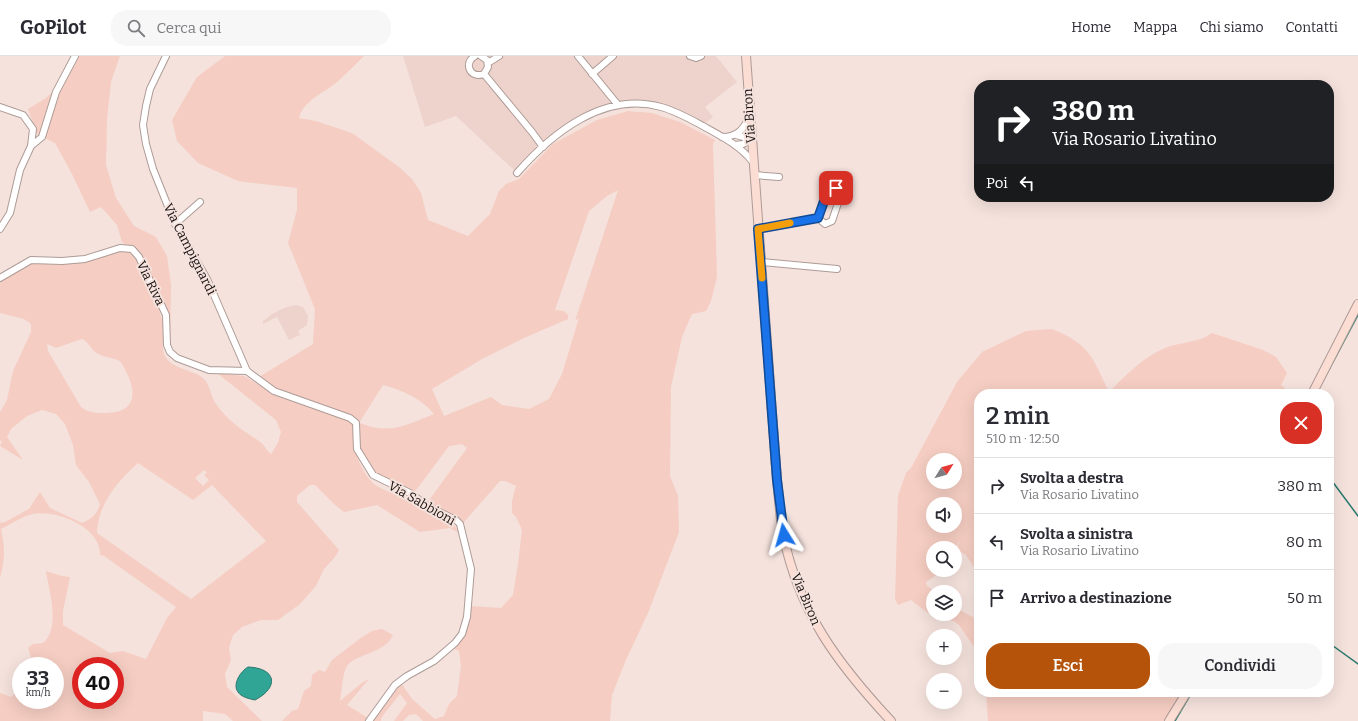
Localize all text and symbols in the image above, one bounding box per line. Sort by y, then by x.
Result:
search box [111,10,391,46]
text: GoPilot [20,16,87,39]
icon: search [125,17,147,39]
text: Cerca qui [157,19,221,37]
text: Home [1071,19,1111,36]
text: Mappa [1133,19,1178,36]
text: Chi siamo [1200,19,1264,36]
text: Contatti [1286,19,1338,36]
street label: Via Biron [740,87,758,144]
text: 380 m [1052,94,1135,127]
icon: right [986,96,1038,148]
text: Via Rosario Livatino [1052,128,1217,150]
pin [819,171,853,205]
icon: left [1016,172,1038,194]
text: Poi [986,174,1008,192]
icon: arrive [825,177,847,199]
street label: Via Campignardi [160,201,220,297]
street label: Via Riva [134,258,168,308]
text: 2 min [986,402,1050,430]
button: close [1280,402,1322,444]
text: 510 m · 12:50 [986,431,1060,446]
north arrow [926,453,962,489]
map controls [926,453,962,709]
text: Svolta a destra [1020,469,1124,487]
icon: right [986,475,1008,497]
text: 380 m [1278,477,1322,495]
street label: Via Sabbioni [386,478,458,528]
text: Via Rosario Livatino [1020,487,1139,502]
button: sound [926,497,962,533]
position arrow [763,514,805,556]
text: Svolta a sinistra [1020,525,1133,543]
icon: left [986,531,1008,553]
text: 80 m [1286,533,1322,551]
button: search [926,541,962,577]
text: Via Rosario Livatino [1020,543,1139,558]
street label: Via Biron [788,571,824,628]
button: layers [926,585,962,621]
icon: arrive [986,587,1008,609]
text: Arrivo a destinazione [1020,589,1172,607]
text: 50 m [1287,589,1322,607]
button: + [926,629,962,665]
button: Esci [986,643,1150,689]
button: Condividi [1158,643,1322,689]
speed limit sign: 40 [72,657,124,709]
text: 33 [27,666,49,690]
button: − [926,673,962,709]
text: km/h [26,687,50,699]

